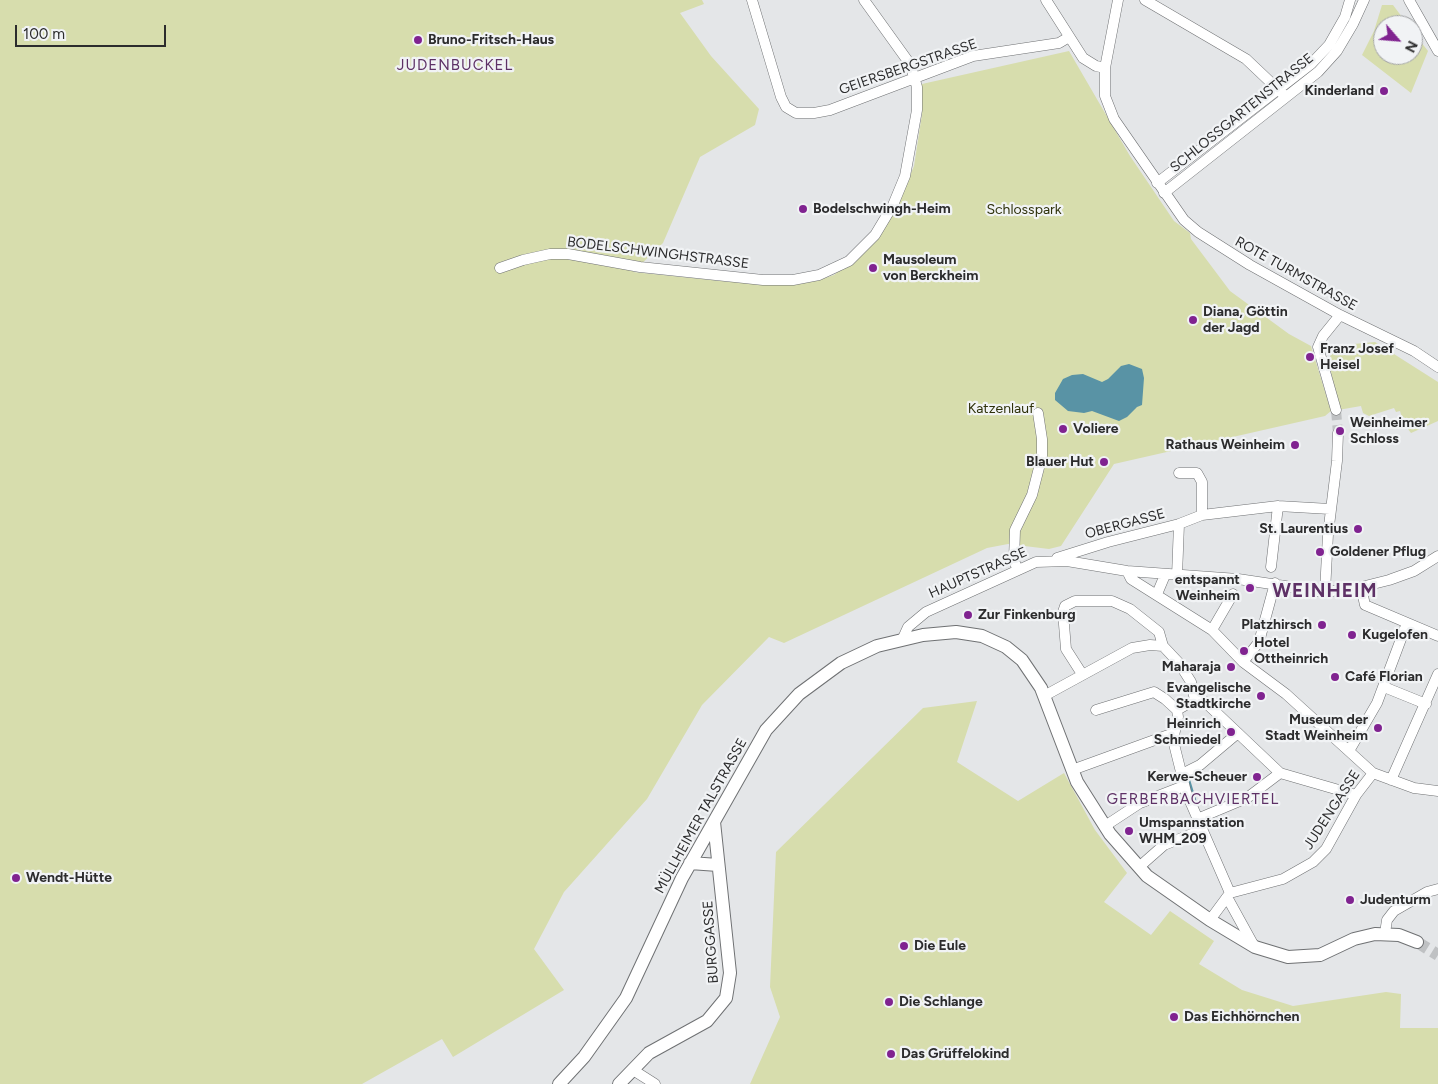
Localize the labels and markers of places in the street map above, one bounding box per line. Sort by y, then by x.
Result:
place label: Bruno-Fritsch-Haus [428,32,554,48]
marker: Bruno-Fritsch-Haus [412,34,424,46]
place label: Kinderland [1304,83,1374,99]
marker: Kinderland [1378,85,1390,97]
place label: Bodelschwingh-Heim [813,201,951,217]
marker: Bodelschwingh-Heim [797,203,809,215]
place label: Mausoleum von Berckheim [883,252,978,284]
marker: Mausoleum von Berckheim [867,262,879,274]
place label: Diana, Göttin der Jagd [1203,304,1288,336]
marker: Diana, Göttin der Jagd [1187,314,1199,326]
place label: Franz Josef Heisel [1320,341,1394,374]
marker: Franz Josef Heisel [1304,351,1316,363]
place label: Weinheimer Schloss [1350,415,1427,448]
place label: Voliere [1073,421,1119,437]
marker: Voliere [1057,423,1069,435]
marker: Weinheimer Schloss [1334,425,1346,437]
place label: Rathaus Weinheim [1165,437,1285,453]
marker: Rathaus Weinheim [1289,439,1301,451]
place label: Blauer Hut [1026,454,1094,470]
marker: Blauer Hut [1098,456,1110,468]
place label: St. Laurentius [1259,521,1348,537]
marker: St. Laurentius [1352,523,1364,535]
place label: Goldener Pflug [1330,544,1426,560]
marker: Goldener Pflug [1314,546,1326,558]
place label: entspannt Weinheim [1175,572,1240,604]
marker: entspannt Weinheim [1244,582,1256,594]
place label: Zur Finkenburg [978,607,1076,623]
marker: Zur Finkenburg [962,609,974,621]
place label: Platzhirsch [1241,617,1312,633]
marker: Platzhirsch [1316,619,1328,631]
place label: Kugelofen [1362,627,1428,643]
marker: Kugelofen [1346,629,1358,641]
place label: Hotel Ottheinrich [1254,635,1328,668]
marker: Hotel Ottheinrich [1238,645,1250,657]
place label: Maharaja [1162,659,1221,675]
marker: Maharaja [1225,661,1237,673]
place label: Café Florian [1345,669,1423,685]
marker: Café Florian [1329,671,1341,683]
place label: Evangelische Stadtkirche [1167,680,1251,712]
marker: Evangelische Stadtkirche [1255,690,1267,702]
place label: Museum der Stadt Weinheim [1265,712,1368,744]
place label: Heinrich Schmiedel [1154,716,1221,749]
marker: Museum der Stadt Weinheim [1372,722,1384,734]
marker: Heinrich Schmiedel [1225,726,1237,738]
place label: Kerwe-Scheuer [1147,769,1247,785]
marker: Kerwe-Scheuer [1251,771,1263,783]
place label: Umspannstation WHM_209 [1139,815,1244,848]
marker: Umspannstation WHM_209 [1123,825,1135,837]
place label: Wendt-Hütte [26,870,112,886]
marker: Wendt-Hütte [10,872,22,884]
place label: Judenturm [1360,892,1431,908]
marker: Judenturm [1344,894,1356,906]
place label: Die Eule [914,938,966,954]
marker: Die Eule [898,940,910,952]
place label: Die Schlange [899,994,983,1010]
marker: Die Schlange [883,996,895,1008]
place label: Das Eichhörnchen [1184,1009,1299,1025]
marker: Das Eichhörnchen [1168,1011,1180,1023]
place label: Das Grüffelokind [901,1046,1009,1062]
marker: Das Grüffelokind [885,1048,897,1060]

